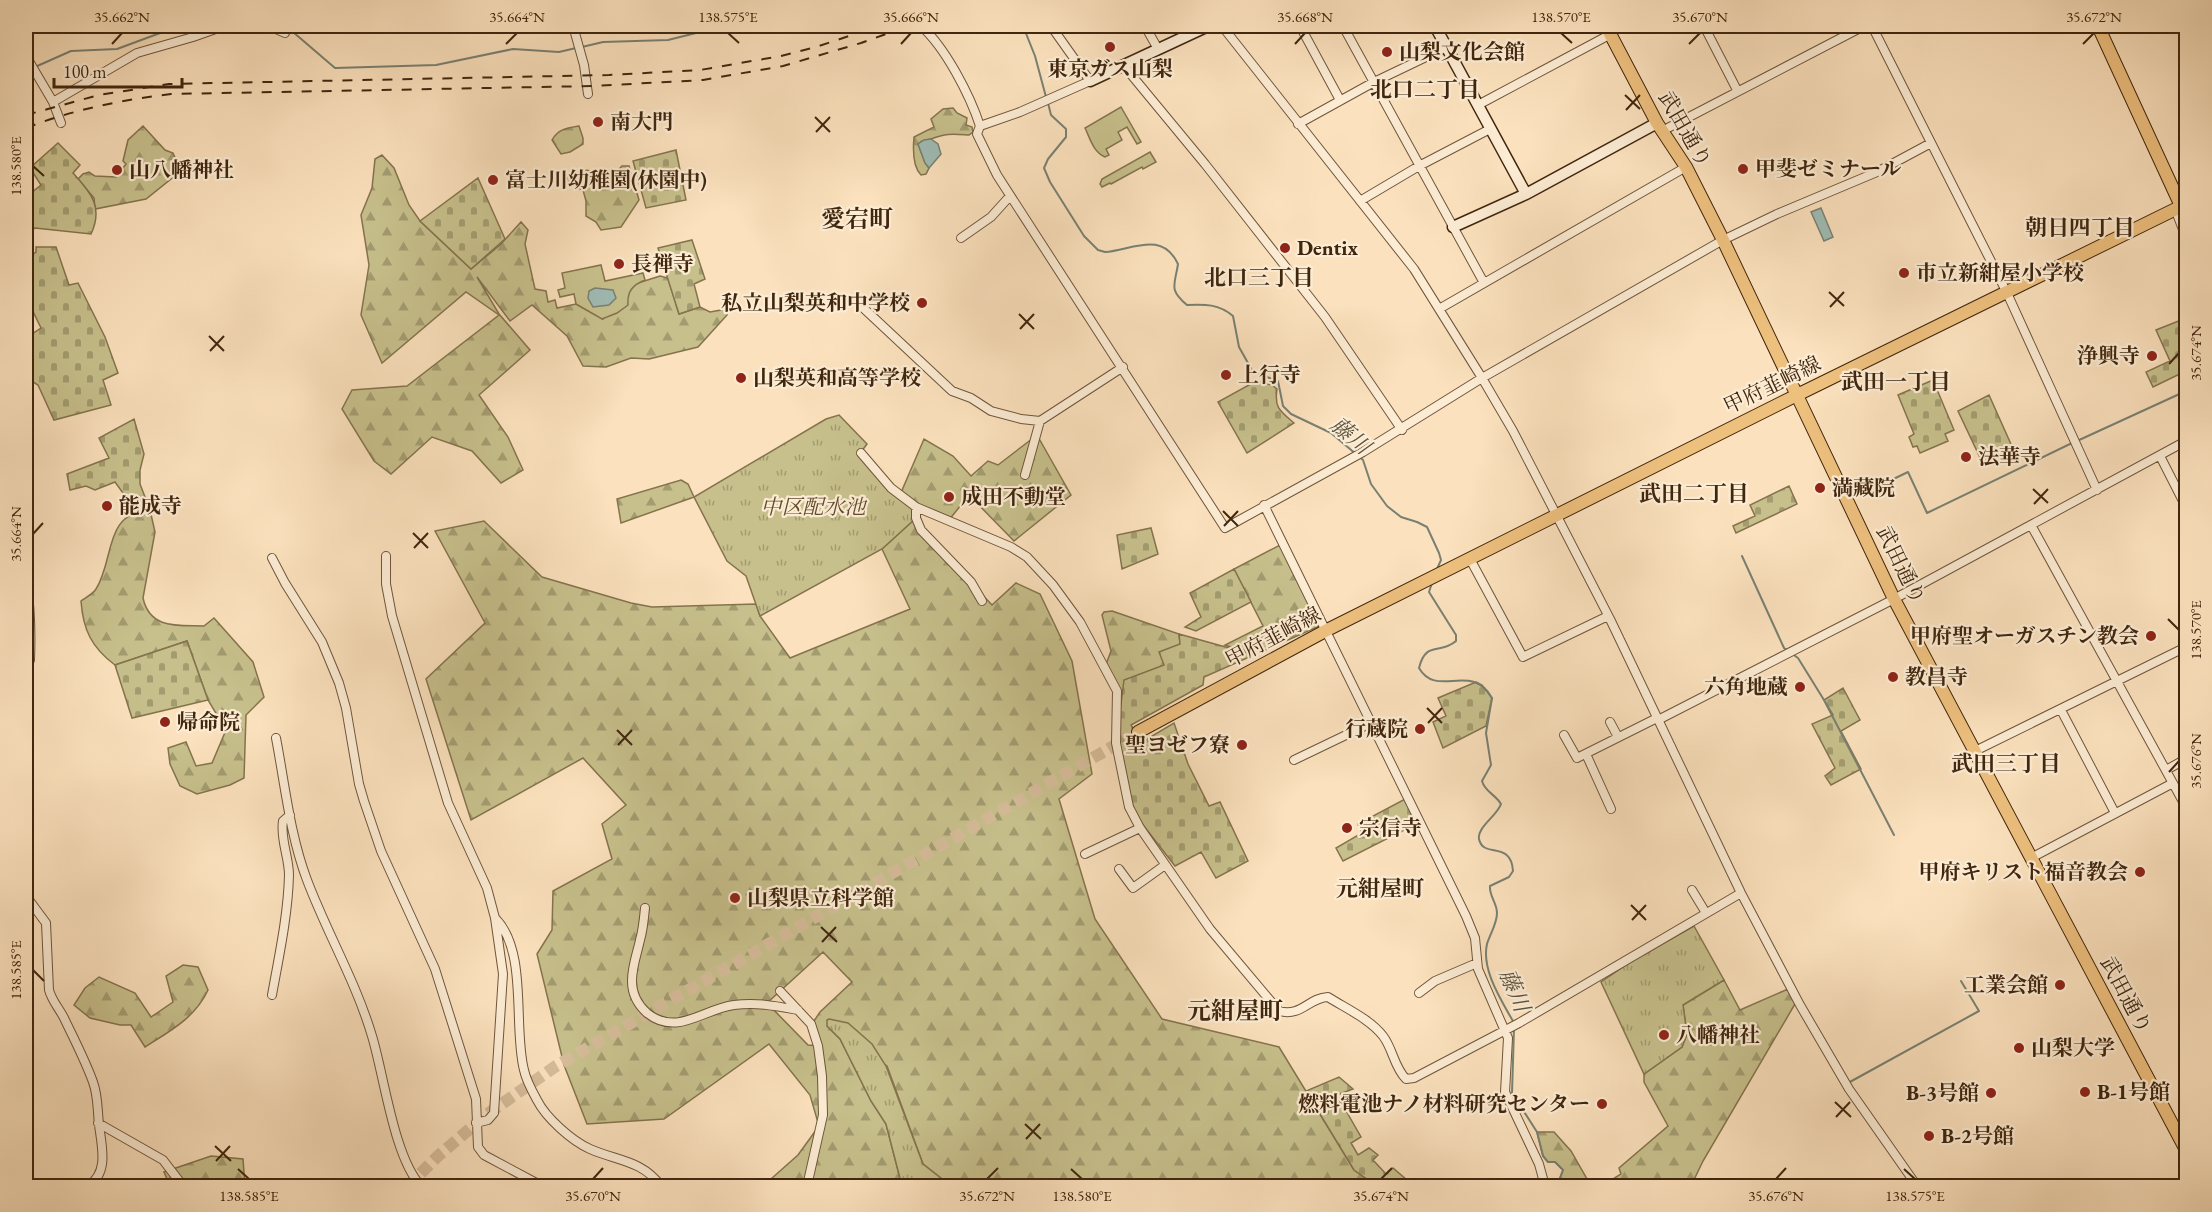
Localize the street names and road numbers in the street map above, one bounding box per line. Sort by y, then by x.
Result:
street label: 武田通り [1653,86,1718,172]
street label: 甲府韮崎線 [1719,349,1825,420]
street label: 武田通り [1871,521,1932,608]
street label: 甲府韮崎線 [1220,600,1325,673]
street label: 武田通り [2095,951,2158,1038]

